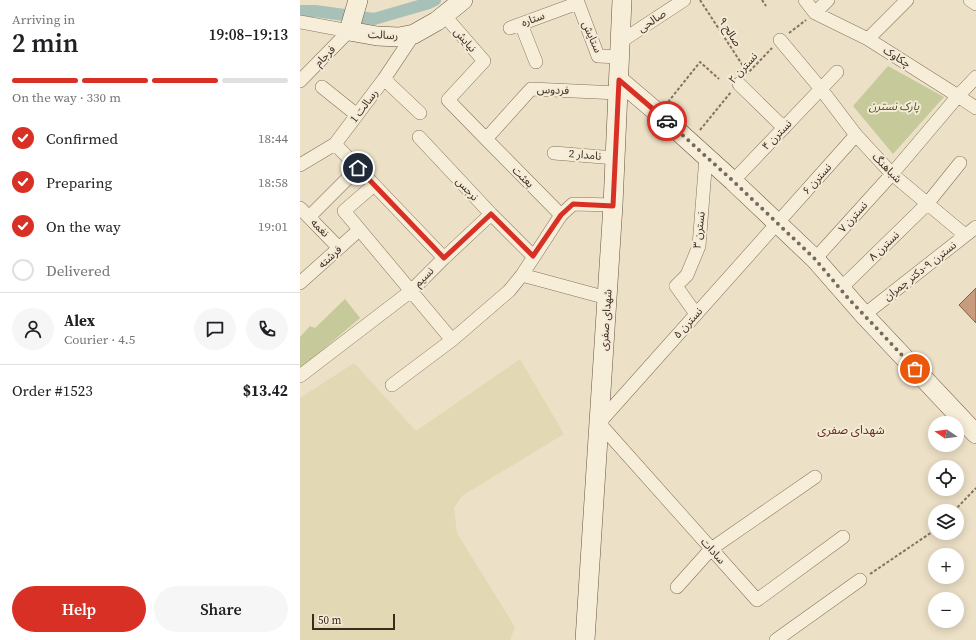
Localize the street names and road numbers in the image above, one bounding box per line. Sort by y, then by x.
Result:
street label: صالحی [635,6,669,36]
street label: ستاره [519,8,547,30]
street label: صالح ۹ [715,14,745,50]
street label: ستایش [578,19,606,56]
street label: نیایش [450,25,480,55]
street label: رسالت [367,27,399,43]
street label: فرجام [311,42,339,70]
street label: چکاوک [880,43,914,72]
street label: نسترن ۲ [725,49,761,87]
street label: فردوس [536,82,570,98]
street label: رسالت 1 [346,86,382,126]
street label: نسترن ۴ [759,116,795,154]
street label: نامدار 2 [568,146,602,164]
street label: شباهنگ [869,150,905,187]
street label: نسترن ۶ [799,160,835,198]
street label: بعثت [509,163,537,191]
street label: نرجس [452,174,482,204]
street label: نسترن ۷ [835,198,871,236]
street label: نسترن ۳ [689,211,709,249]
street label: نغمه [307,215,333,241]
street label: نسترن ۸ [865,228,903,264]
street label: نسترن ۹-دکتر چمران [881,238,960,304]
street label: فرشته [315,242,345,272]
street label: نسیم [411,264,438,291]
street label: شهدای صفری [596,288,616,351]
street label: نسترن ۵ [670,304,706,342]
street label: سادات [697,535,729,568]

